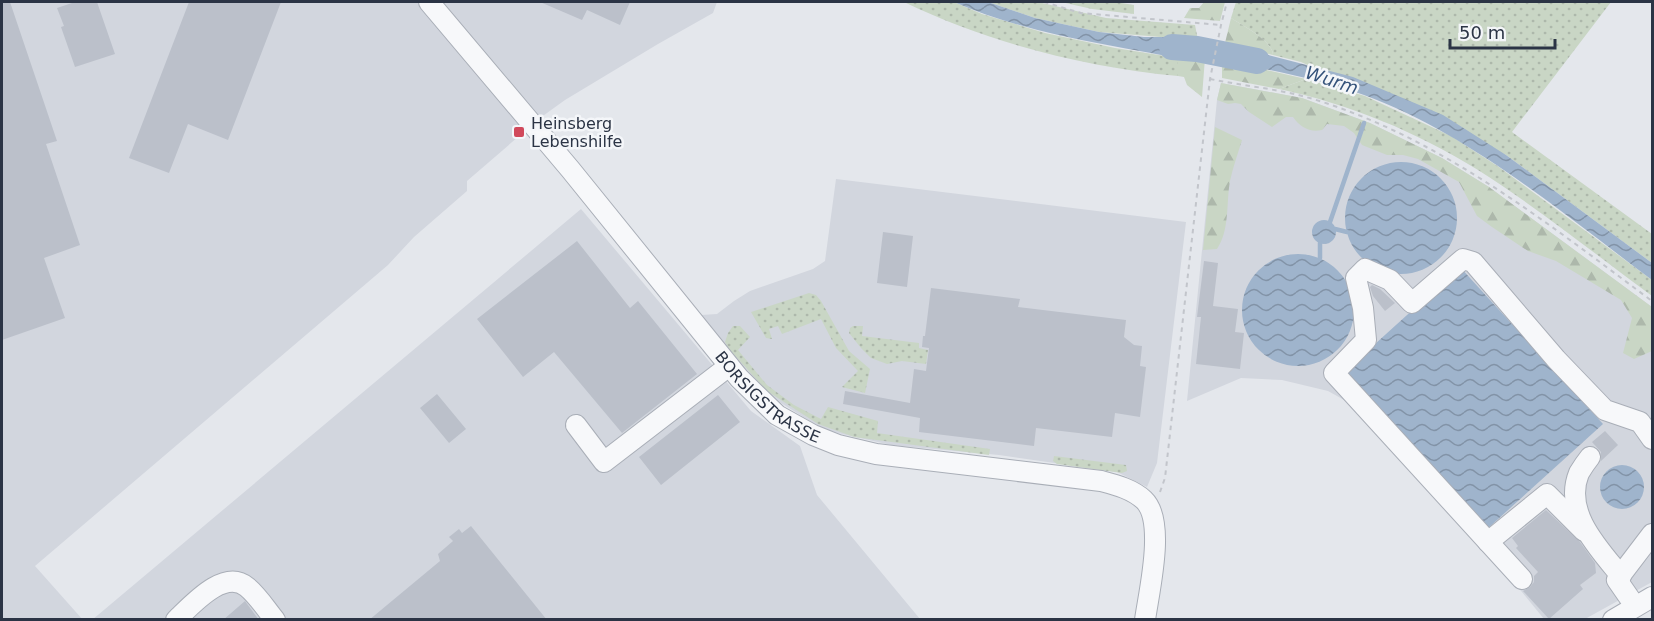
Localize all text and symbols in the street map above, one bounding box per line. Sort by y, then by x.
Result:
scale bar [1450,12,1555,50]
text: 50 m [1459,22,1505,43]
water label: Wurm [1303,62,1361,98]
place label: Heinsberg Lebenshilfe [531,114,622,151]
marker: Heinsberg Lebenshilfe [512,125,526,139]
street label: BORSIGSTRASSE [711,347,823,446]

